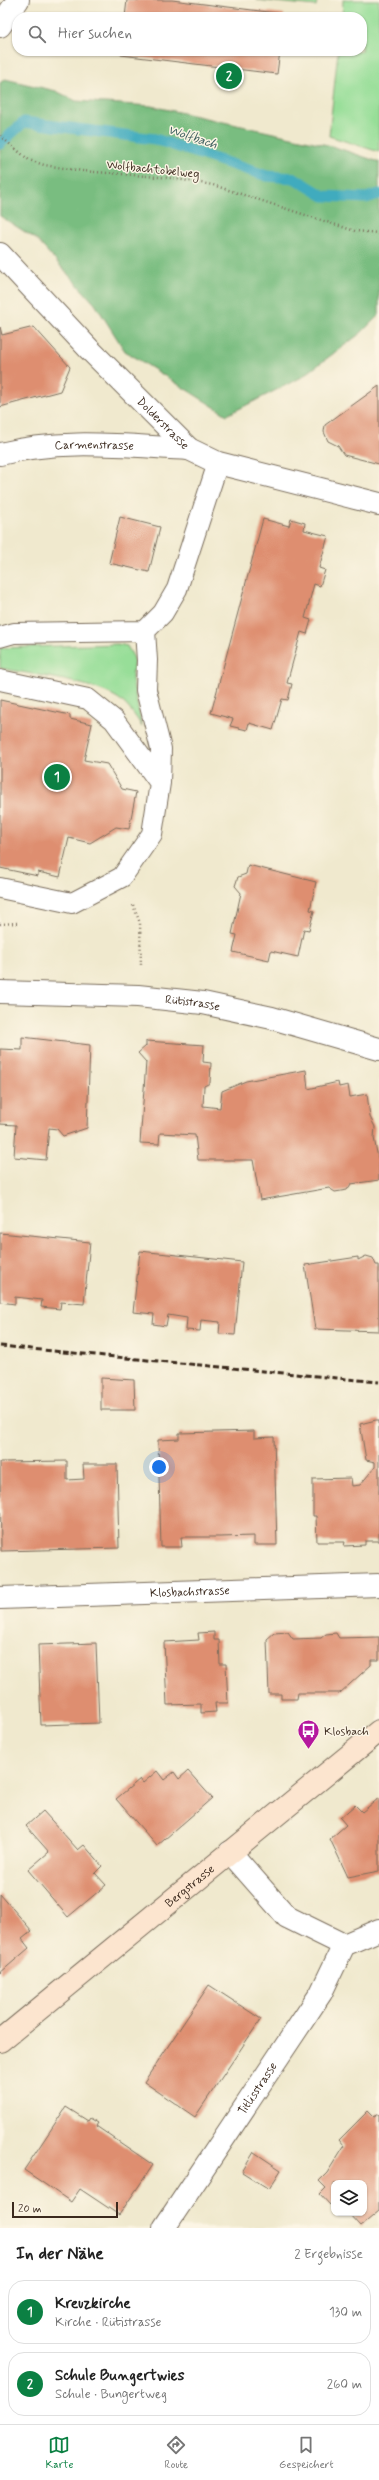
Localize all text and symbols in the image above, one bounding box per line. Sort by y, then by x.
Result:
search box [12,12,367,56]
icon: search [26,23,48,45]
text: Hier suchen [58,24,132,44]
pin: 2 [216,61,242,91]
water label: Wolfbach [166,121,220,153]
street label: Wolfbachtobelweg [106,157,200,183]
street label: Dolderstrasse [133,394,192,454]
street label: Carmenstrasse [54,437,134,455]
pin: 1 [44,762,70,792]
street label: Rütistrasse [164,992,221,1015]
your location [149,1457,169,1477]
street label: Klosbachstrasse [150,1583,230,1602]
bus stop icon: Klosbach [295,1718,321,1751]
place label: Klosbach [324,1724,369,1740]
street label: Bergstrasse [162,1862,218,1912]
street label: Titlisstrasse [235,2059,282,2118]
map controls [331,2180,367,2216]
button: layers [331,2180,367,2216]
scale bar [12,2200,118,2219]
text: 20 m [18,2202,41,2216]
text: In der Nähe [16,2243,104,2265]
text: 2 Ergebnisse [294,2246,363,2263]
text: Kreuzkirche [55,2294,131,2314]
text: 1 [27,2304,33,2321]
text: 130 m [329,2304,362,2321]
text: Kirche · Rütistrasse [55,2314,161,2331]
text: Schule Bungertwies [55,2366,184,2386]
text: 2 [27,2376,33,2393]
text: 260 m [327,2376,362,2393]
text: Schule · Bungertweg [55,2386,167,2403]
tab: Karte [45,2434,74,2472]
tab: Route [164,2434,188,2472]
tab: Gespeichert [279,2434,334,2472]

